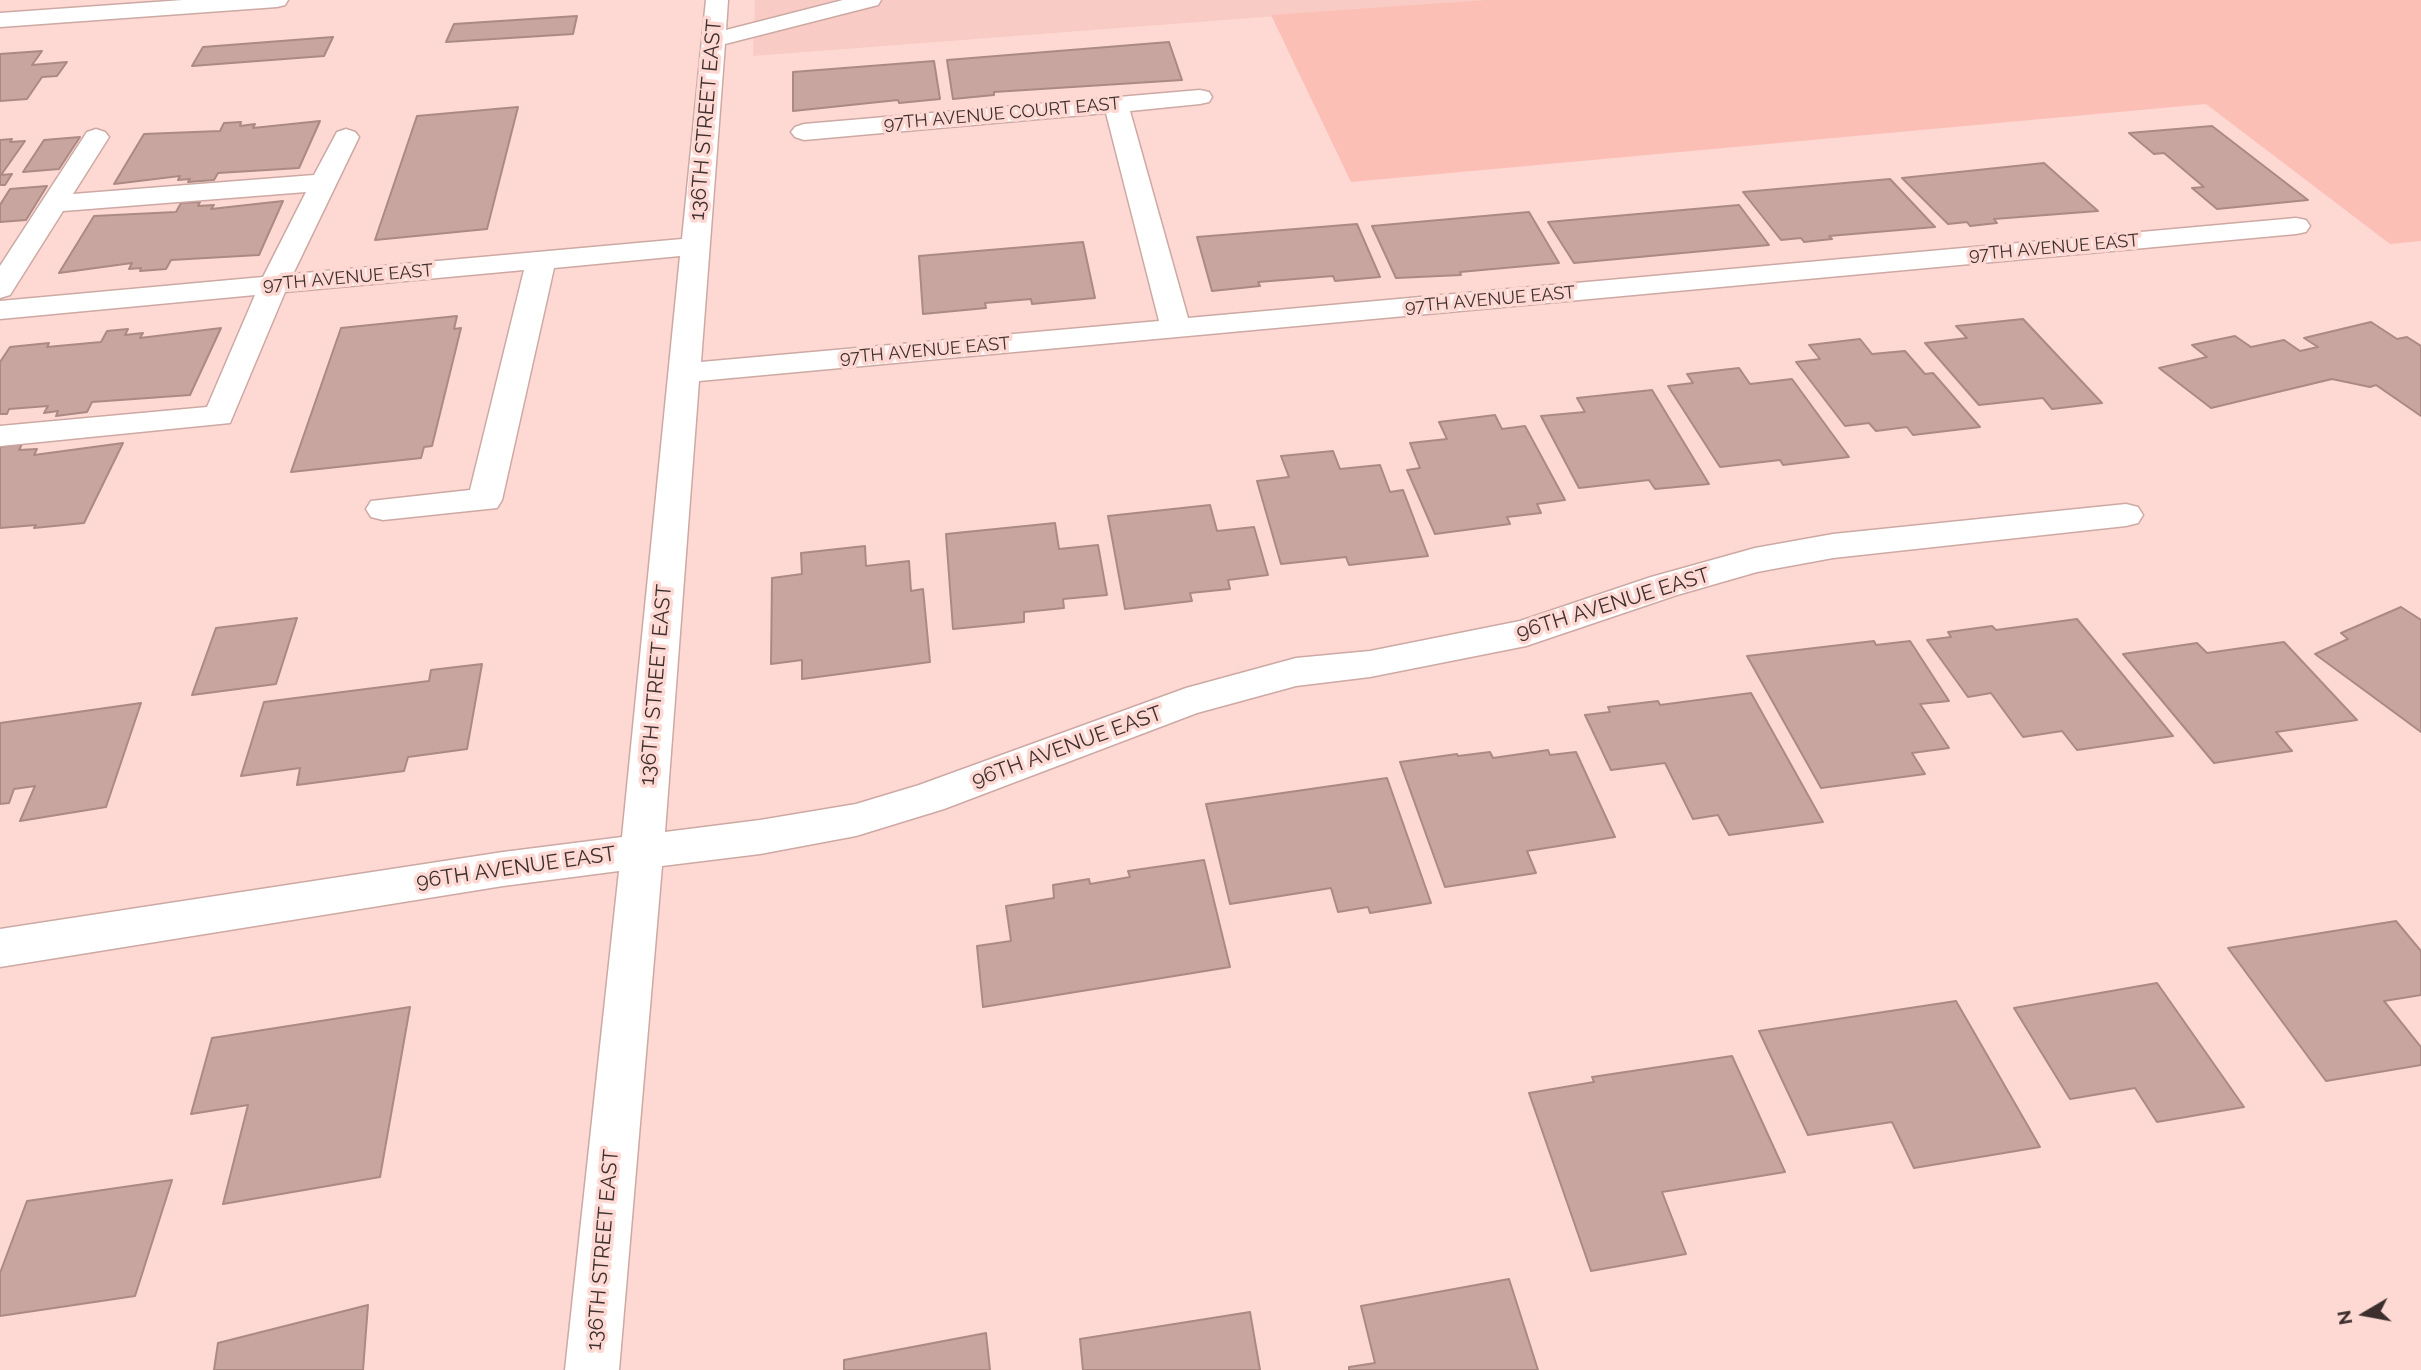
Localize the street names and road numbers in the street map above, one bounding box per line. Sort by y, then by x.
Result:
street label: 136TH STREET EAST [685,18,727,222]
street label: 97TH AVENUE COURT EAST [883,93,1121,135]
street label: 97TH AVENUE EAST [1968,230,2140,266]
street label: 97TH AVENUE EAST [262,260,434,296]
street label: 97TH AVENUE EAST [1404,282,1576,318]
street label: 97TH AVENUE EAST [839,333,1011,369]
street label: 96TH AVENUE EAST [1513,563,1713,645]
street label: 136TH STREET EAST [635,583,677,787]
street label: 96TH AVENUE EAST [968,701,1166,793]
street label: 96TH AVENUE EAST [415,842,617,894]
street label: 136TH STREET EAST [582,1148,624,1352]

